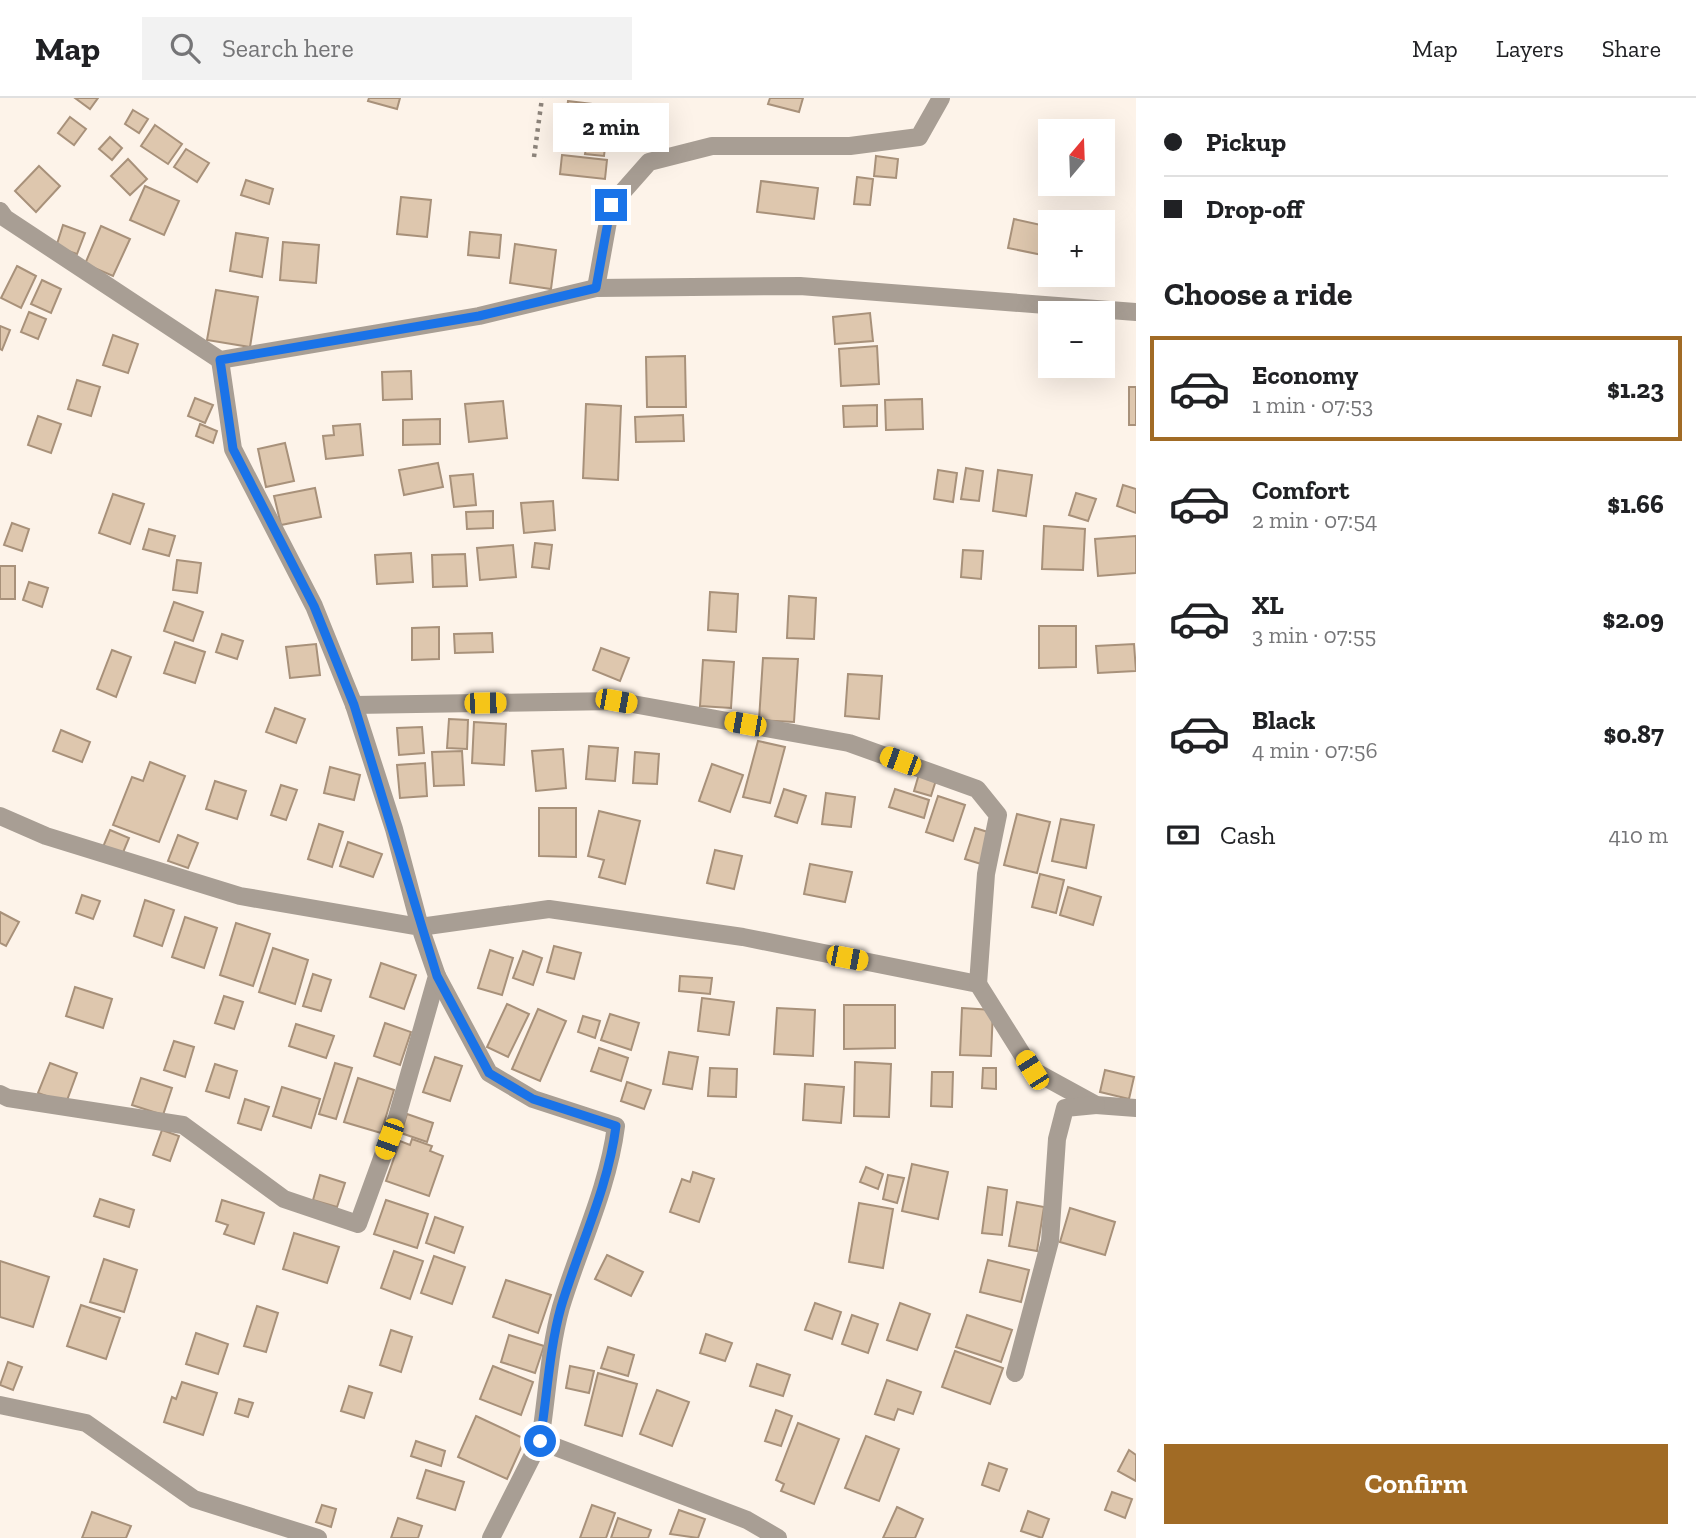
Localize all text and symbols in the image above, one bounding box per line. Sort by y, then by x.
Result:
search box [142,17,632,80]
text: Map [35,29,100,68]
icon: search [166,29,204,67]
text: Search here [222,32,354,64]
text: Map [1412,34,1458,63]
text: Layers [1496,34,1564,63]
text: Share [1602,34,1661,63]
callout: 2 min [553,104,669,153]
text: 2 min [582,113,640,141]
north arrow [1038,119,1115,196]
map controls [1038,119,1115,378]
text: Pickup [1206,126,1286,158]
route end [595,189,627,221]
text: Drop-off [1206,193,1303,225]
button: + [1038,210,1115,287]
text: Choose a ride [1164,275,1352,313]
button: − [1038,301,1115,378]
icon: car [1168,357,1231,420]
text: Economy [1252,359,1358,391]
text: $1.23 [1607,373,1664,405]
text: 1 min · 07:53 [1252,391,1373,419]
icon: car [1168,472,1231,535]
text: Comfort [1252,474,1349,506]
text: $1.66 [1607,488,1664,520]
text: 2 min · 07:54 [1252,506,1377,534]
icon: car [1168,587,1231,650]
text: XL [1252,589,1284,621]
text: $2.09 [1602,603,1664,635]
text: 3 min · 07:55 [1252,621,1376,649]
car [594,687,639,715]
car [464,692,507,714]
icon: car [1168,702,1231,765]
text: Black [1252,704,1315,736]
car [723,710,768,738]
text: $0.87 [1603,718,1664,750]
text: 4 min · 07:56 [1252,736,1378,764]
car [877,744,924,778]
icon: cash [1164,816,1202,854]
text: Cash [1220,819,1275,851]
text: 410 m [1608,821,1668,849]
car [825,944,870,972]
car [1012,1047,1053,1093]
car [372,1116,407,1162]
route start [524,1425,556,1457]
button: Confirm [1164,1444,1668,1524]

